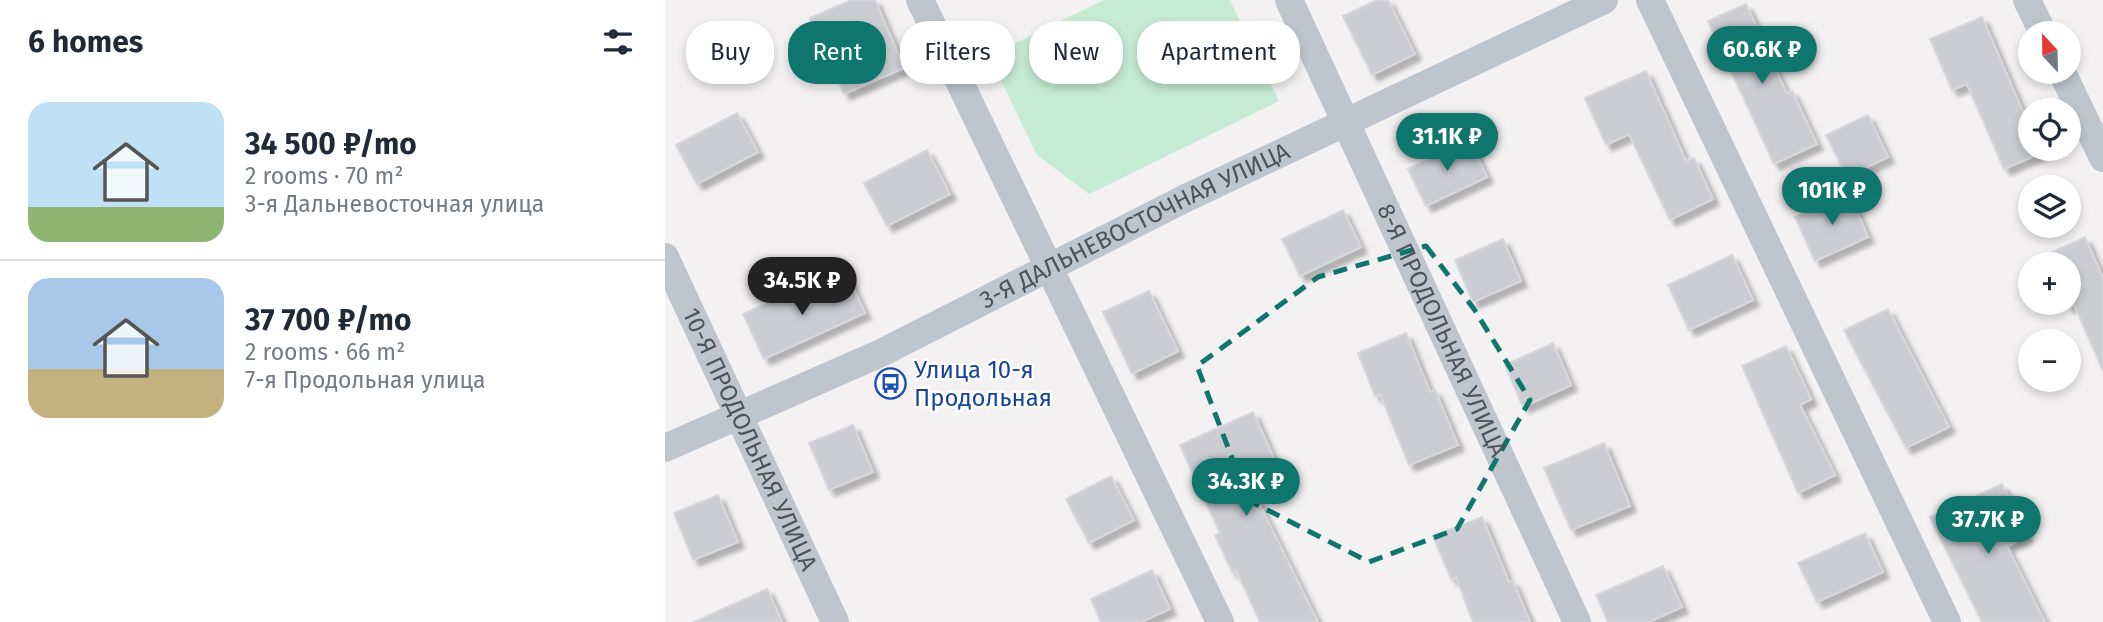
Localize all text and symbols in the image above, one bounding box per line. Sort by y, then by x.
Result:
chip: Buy [686,21,774,84]
chip: Rent [788,21,886,84]
chip: Filters [900,21,1015,84]
chip: New [1029,21,1123,84]
chip: Apartment [1137,21,1300,84]
north arrow [2018,21,2081,84]
map controls [2018,21,2081,392]
icon: filters [599,23,637,61]
text: 6 homes [28,24,143,60]
pin: 60.6K ₽ [1697,27,1827,86]
text: 60.6K ₽ [1723,35,1801,63]
button: locate [2018,98,2081,161]
pin: 31.1K ₽ [1382,114,1512,173]
text: 31.1K ₽ [1412,122,1482,150]
text: 34 500 ₽/mo [245,126,417,162]
icon: home [84,130,168,214]
street label: 3-Я ДАЛЬНЕВОСТОЧНАЯ УЛИЦА [975,137,1294,314]
text: 2 rooms · 70 m² [245,162,403,190]
pin: 101K ₽ [1775,168,1889,227]
button: layers [2018,175,2081,238]
text: 101K ₽ [1798,176,1866,204]
text: 3-я Дальневосточная улица [245,190,544,218]
street label: 8-Я ПРОДОЛЬНАЯ УЛИЦА [1371,199,1513,462]
button: + [2018,252,2081,315]
pin: 34.5K ₽ [737,258,867,317]
text: 34.5K ₽ [764,266,840,294]
text: 37 700 ₽/mo [245,302,411,338]
street label: 10-Я ПРОДОЛЬНАЯ УЛИЦА [677,303,823,575]
icon: home [84,306,168,390]
button: − [2018,329,2081,392]
text: 2 rooms · 66 m² [245,338,405,366]
place label: Улица 10-я Продольная [914,356,1052,412]
text: 7-я Продольная улица [245,366,485,394]
bus stop icon: Улица 10-я Продольная [874,367,908,401]
pin: 34.3K ₽ [1181,458,1311,518]
text: 34.3K ₽ [1208,467,1284,495]
pin: 37.7K ₽ [1923,496,2053,556]
text: 37.7K ₽ [1952,505,2024,533]

